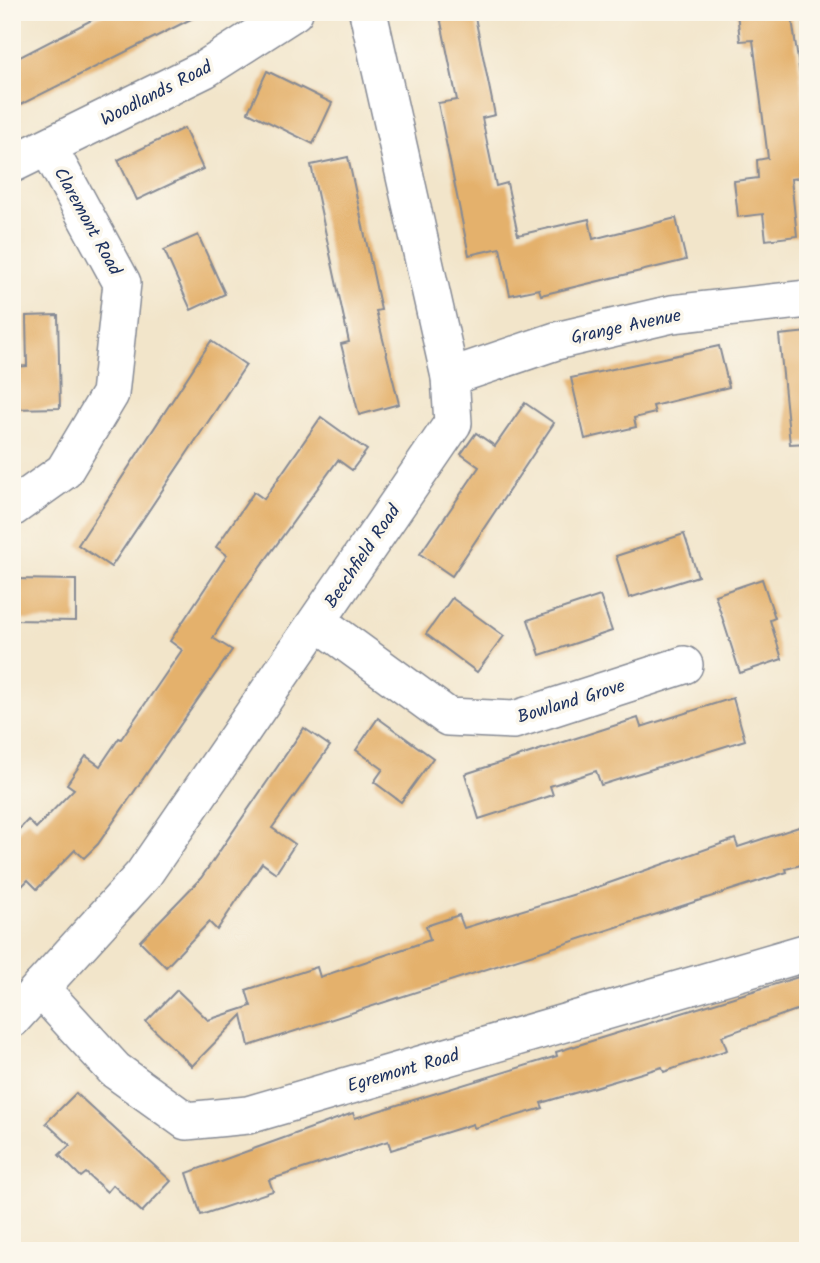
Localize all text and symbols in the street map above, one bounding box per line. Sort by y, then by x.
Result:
street label: Woodlands Road [96,53,218,135]
street label: Claremont Road [45,162,129,282]
street label: Grange Avenue [569,302,684,353]
street label: Beechfield Road [318,498,409,615]
street label: Bowland Grove [514,672,629,733]
street label: Egremont Road [344,1041,464,1101]

